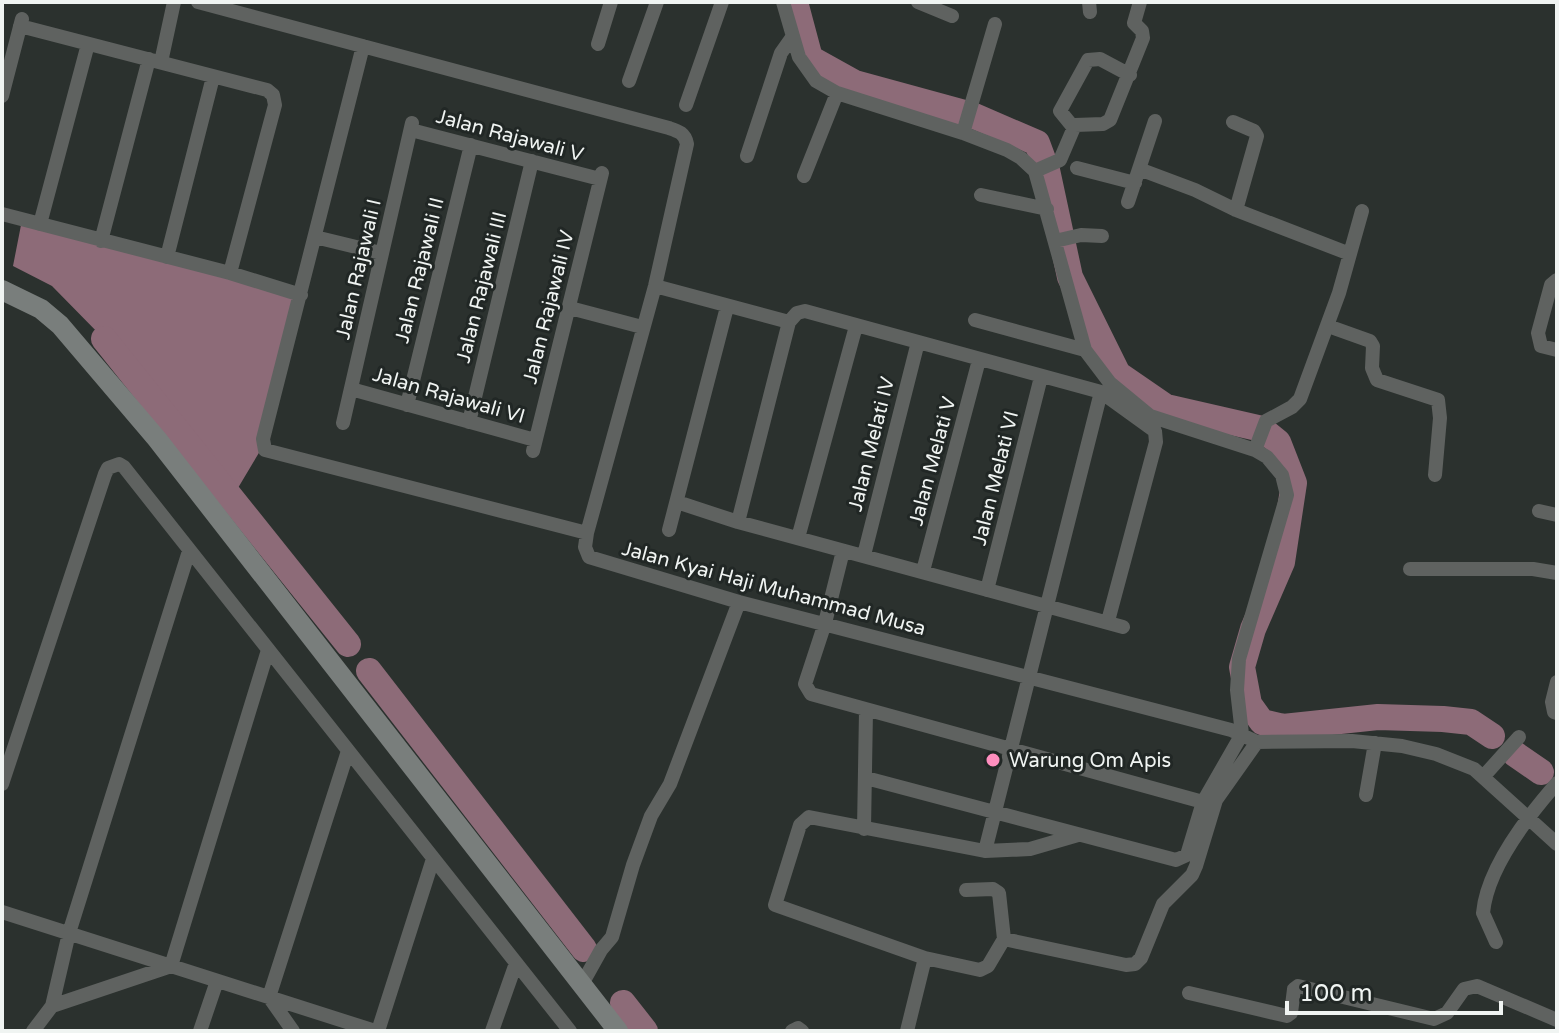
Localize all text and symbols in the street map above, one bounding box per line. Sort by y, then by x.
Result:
street label: Jalan Rajawali V [433,105,586,167]
street label: Jalan Rajawali II [390,195,450,346]
street label: Jalan Rajawali I [331,197,387,342]
street label: Jalan Rajawali III [452,209,512,365]
street label: Jalan Rajawali IV [518,228,580,387]
street label: Jalan Rajawali VI [370,363,528,429]
street label: Jalan Melati IV [844,374,900,514]
street label: Jalan Melati V [904,394,962,528]
street label: Jalan Melati VI [968,408,1024,548]
street label: Jalan Kyai Haji Muhammad Musa [619,537,928,641]
place label: Warung Om Apis [1009,749,1171,773]
marker: Warung Om Apis [984,751,1002,769]
scale bar [1287,965,1501,1015]
text: 100 m [1299,979,1373,1008]

